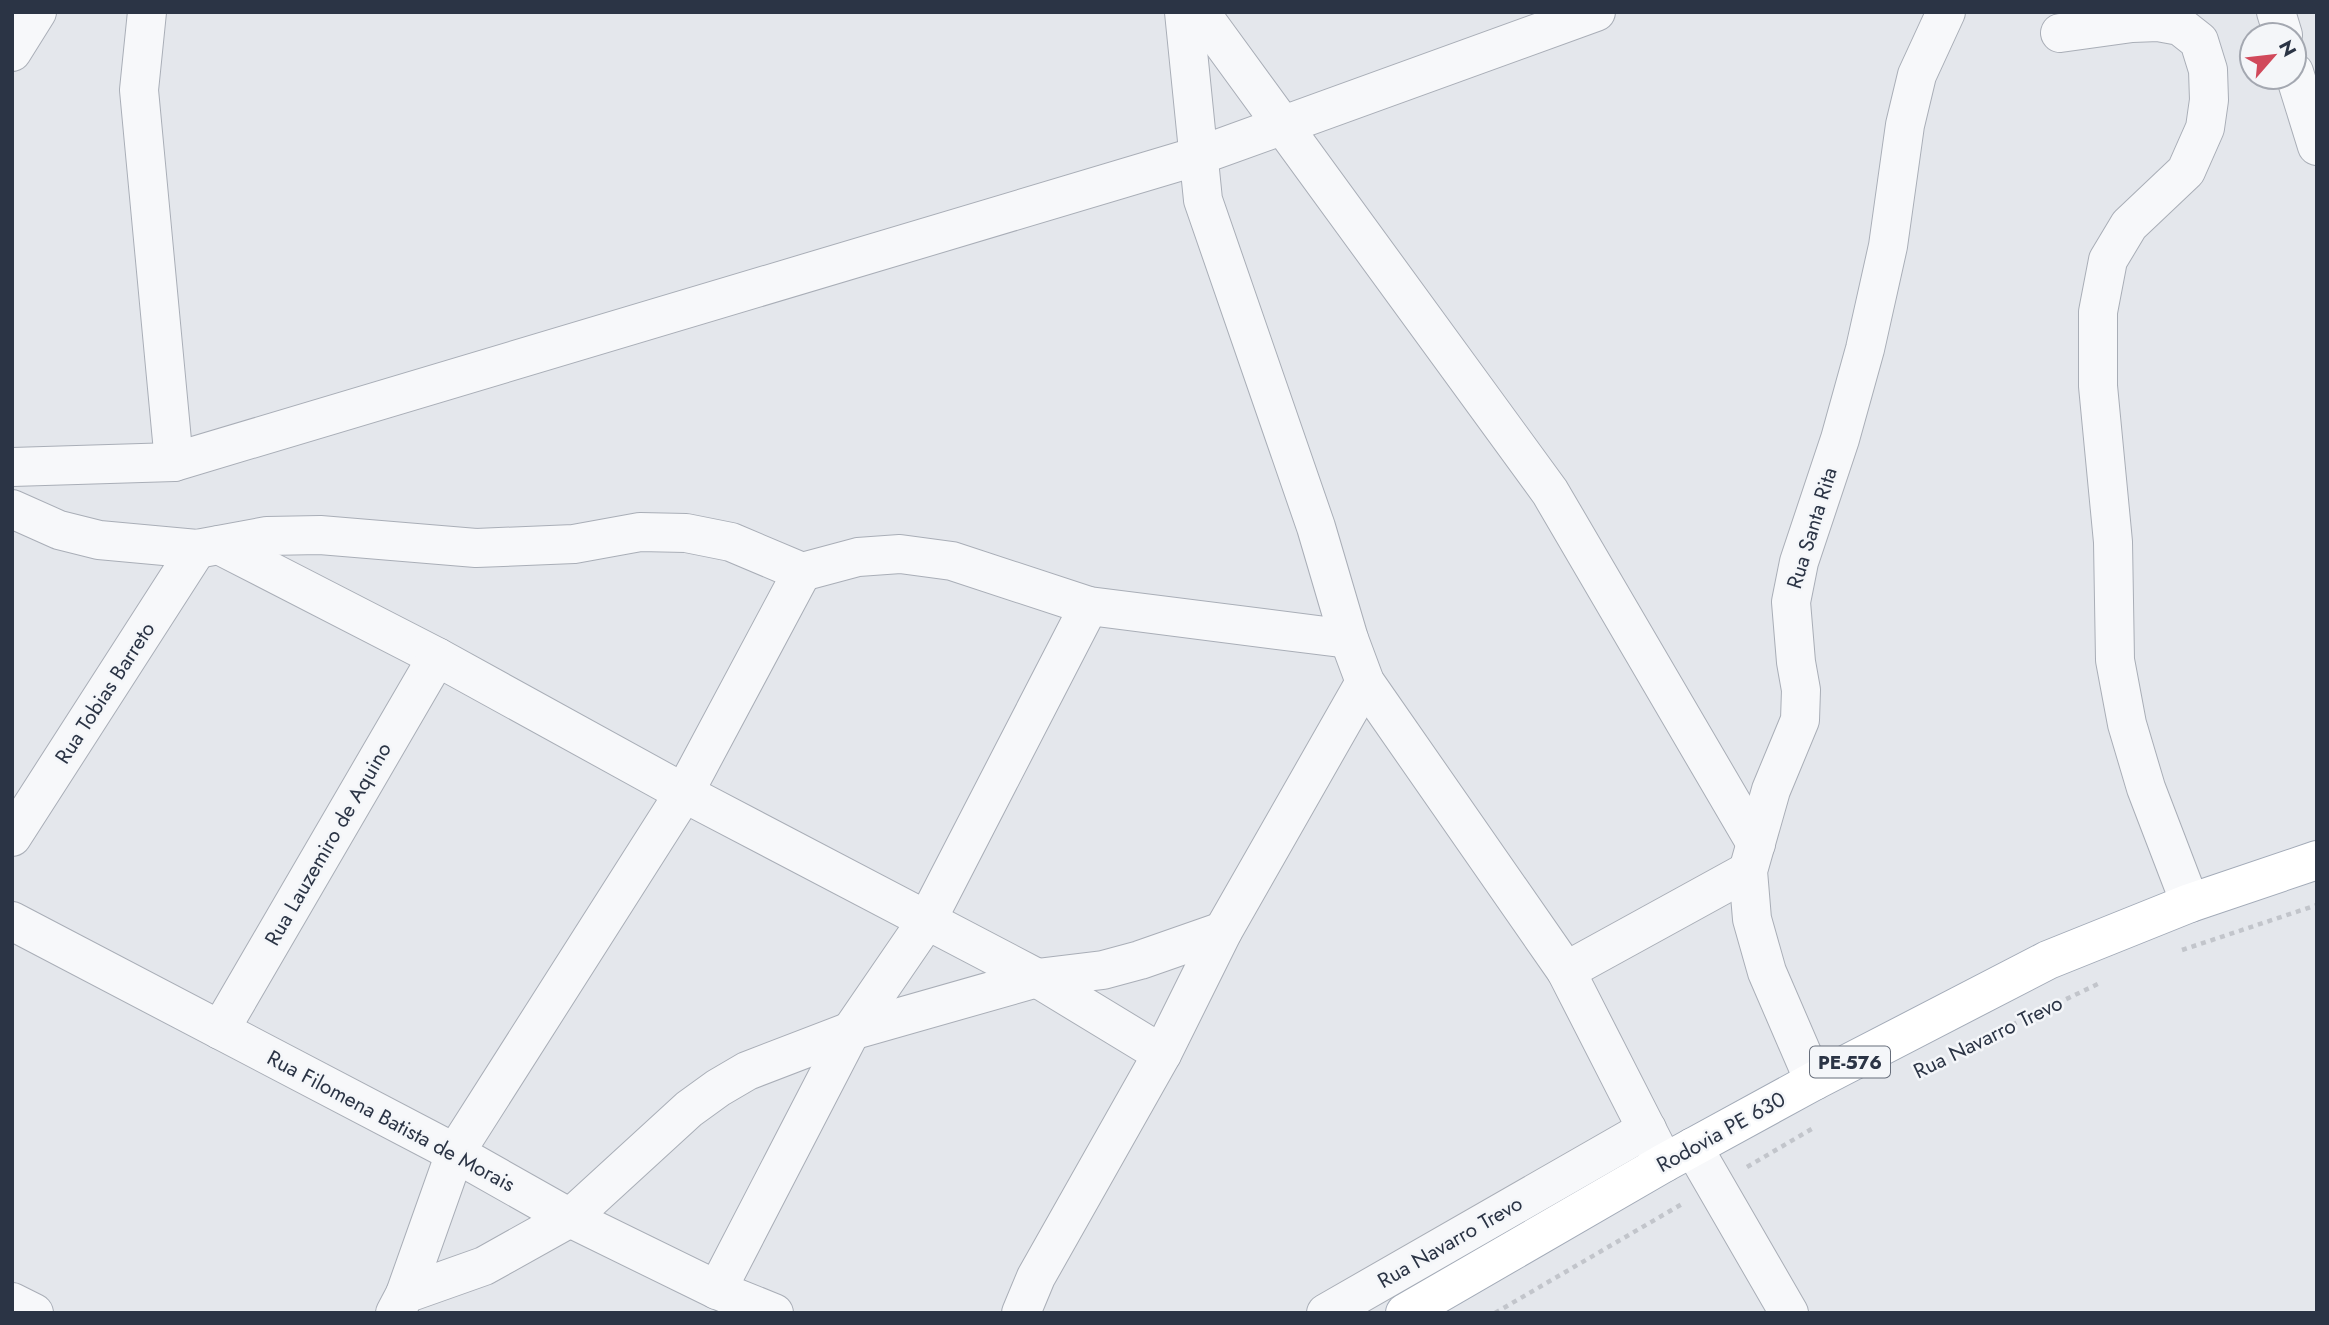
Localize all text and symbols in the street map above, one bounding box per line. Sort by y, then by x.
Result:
north arrow [2238,21,2308,91]
text: N [2272,35,2303,61]
street label: Rua Santa Rita [1779,464,1845,592]
street label: Rua Tobias Barreto [48,616,162,770]
street label: Rua Lauzemiro de Aquino [257,737,399,951]
street label: Rua Navarro Trevo [1908,988,2068,1086]
street label: Rua Filomena Batista de Morais [262,1043,520,1199]
road number: PE-576 [1810,1046,1890,1078]
street label: Rodovia PE 630 [1651,1084,1791,1180]
street label: Rua Navarro Trevo [1372,1188,1528,1296]

